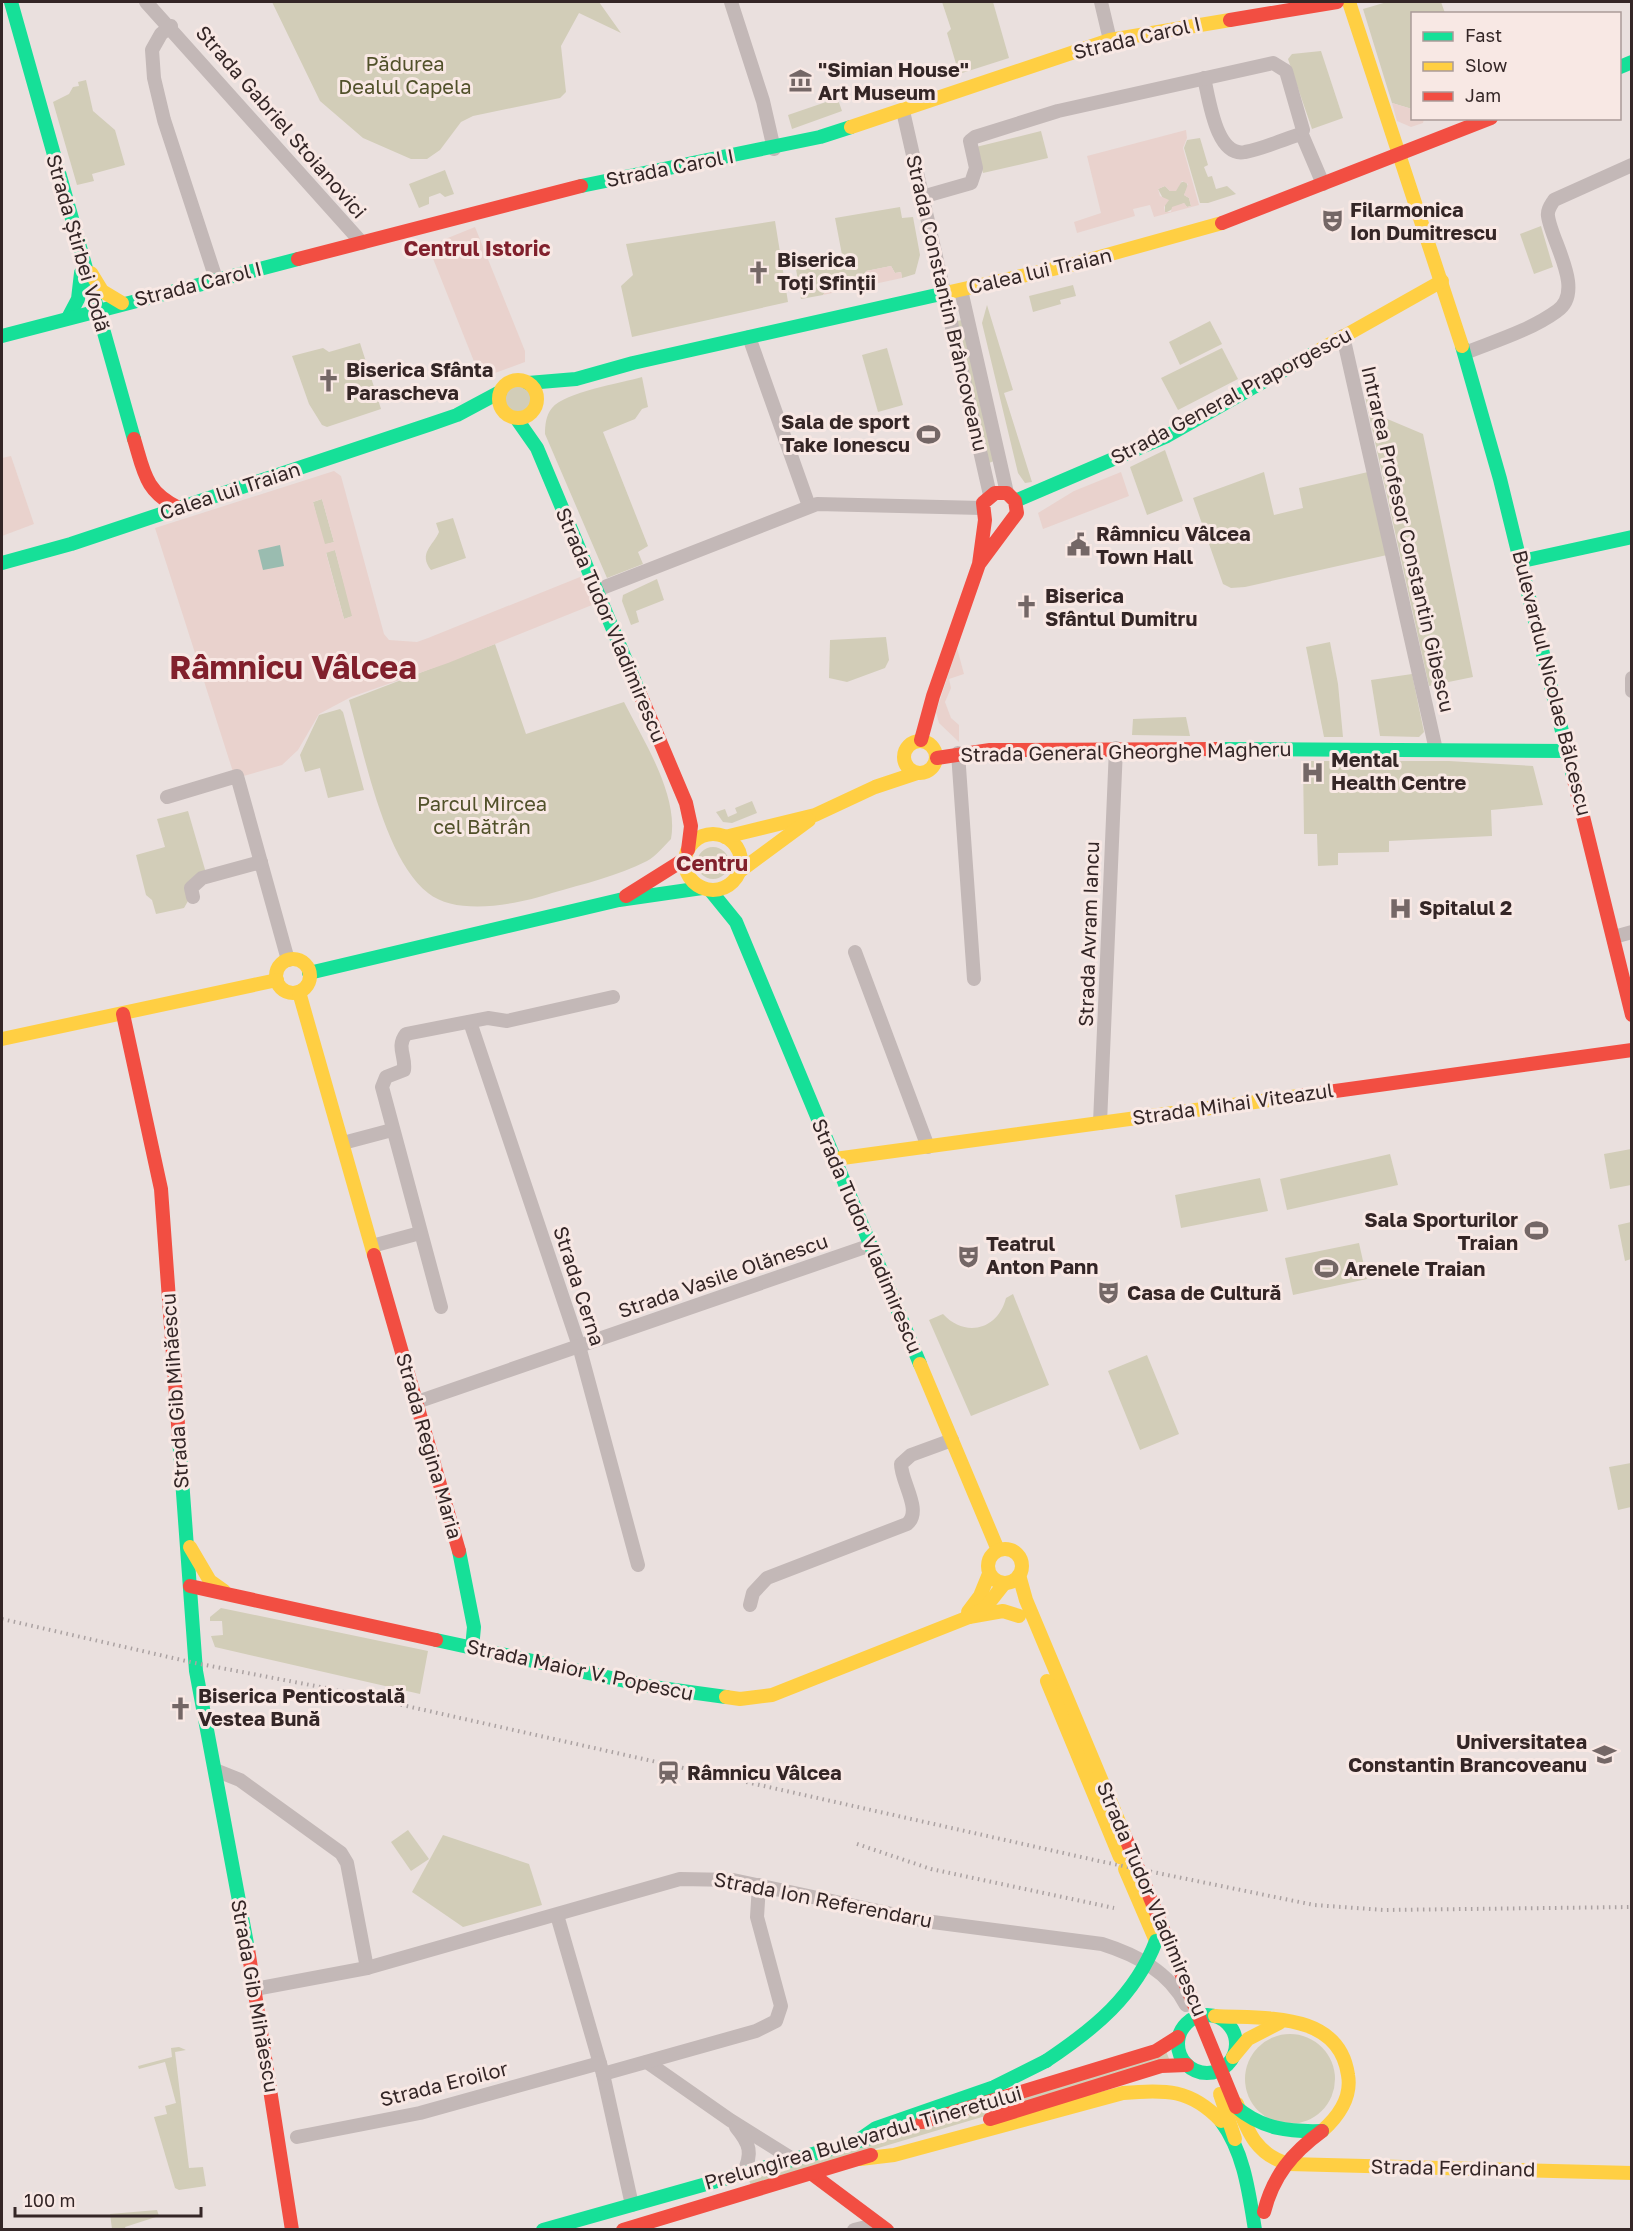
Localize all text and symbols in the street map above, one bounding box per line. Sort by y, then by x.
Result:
street label: Strada Carol I [1071,11,1203,63]
legend [1411,12,1621,120]
street label: Strada Gabriel Stoianovici [191,20,372,223]
text: Fast [1465,24,1502,46]
park label: Pădurea Dealul Capela [338,51,472,98]
text: Slow [1465,54,1508,76]
place label: "Simian House" Art Museum [818,57,969,104]
museum icon: "Simian House" Art Museum [787,68,813,94]
text: Jam [1465,84,1501,106]
street label: Strada Carol I [604,143,736,191]
street label: Strada Știrbei Vodă [41,151,116,335]
street label: Strada Constantin Brâncoveanu [902,152,994,453]
place label: Filarmonica Ion Dumitrescu [1350,197,1497,244]
theatre icon: Filarmonica Ion Dumitrescu [1319,208,1345,234]
district label: Centrul Istoric [403,235,551,261]
street label: Calea lui Traian [966,242,1114,298]
place label: Biserica Toți Sfinții [777,247,876,295]
street label: Strada Carol I [132,256,264,310]
church icon: Biserica Toți Sfinții [746,259,772,285]
street label: Strada General Praporgescu [1106,321,1355,469]
place label: Biserica Sfânta Parascheva [346,357,493,404]
street label: Intrarea Profesor Constantin Gibescu [1357,363,1461,714]
church icon: Biserica Sfânta Parascheva [315,368,341,394]
place label: Sala de sport Take Ionescu [781,409,910,456]
sports icon: Sala de sport Take Ionescu [915,421,941,447]
street label: Calea lui Traian [156,456,303,524]
street label: Strada Tudor Vladimirescu [552,504,672,745]
place label: Râmnicu Vâlcea Town Hall [1096,521,1251,568]
public building icon: Râmnicu Vâlcea Town Hall [1065,532,1091,558]
street label: Bulevardul Nicolae Bălcescu [1508,547,1598,818]
place label: Biserica Sfântul Dumitru [1045,583,1197,630]
church icon: Biserica Sfântul Dumitru [1014,594,1040,620]
district label: Râmnicu Vâlcea [169,648,417,686]
street label: Strada General Gheorghe Magheru [960,736,1292,766]
place label: Mental Health Centre [1331,747,1467,794]
hospital icon: Mental Health Centre [1300,759,1326,785]
park label: Parcul Mircea cel Bătrân [417,791,547,838]
street label: Strada Avram Iancu [1073,841,1103,1027]
district label: Centru [676,849,748,876]
hospital icon: Spitalul 2 [1388,895,1414,921]
place label: Spitalul 2 [1419,895,1512,919]
street label: Strada Mihai Viteazul [1131,1077,1335,1129]
street label: Strada Tudor Vladimirescu [808,1115,928,1356]
place label: Sala Sporturilor Traian [1364,1207,1518,1254]
sports icon: Sala Sporturilor Traian [1523,1218,1549,1244]
street label: Strada Cerna [549,1223,611,1349]
street label: Strada Vasile Olănescu [615,1228,831,1322]
place label: Teatrul Anton Pann [986,1231,1098,1278]
theatre icon: Teatrul Anton Pann [955,1243,981,1269]
sports icon: Arenele Traian [1313,1256,1339,1282]
place label: Arenele Traian [1344,1256,1485,1280]
theatre icon: Casa de Cultură [1096,1280,1122,1306]
place label: Casa de Cultură [1127,1280,1281,1304]
street label: Strada Gib Mihăescu [155,1292,193,1490]
street label: Strada Regina Maria [392,1350,468,1541]
street label: Strada Maior V. Popescu [465,1633,696,1705]
place label: Biserica Penticostală Vestea Bună [198,1683,405,1730]
church icon: Biserica Penticostală Vestea Bună [167,1695,193,1721]
place label: Universitatea Constantin Brancoveanu [1348,1729,1587,1776]
school or university icon: Universitatea Constantin Brancoveanu [1592,1741,1618,1767]
station icon: Râmnicu Vâlcea [656,1760,682,1786]
place label: Râmnicu Vâlcea [687,1760,842,1784]
street label: Strada Tudor Vladimirescu [1093,1778,1213,2019]
street label: Strada Ion Referendaru [712,1866,934,1932]
street label: Strada Gib Mihăescu [227,1897,285,2094]
street label: Strada Eroilor [377,2055,510,2111]
street label: Prelungirea Bulevardul Tineretului [701,2080,1024,2194]
street label: Strada Ferdinand [1370,2154,1536,2180]
scale bar [15,2180,201,2218]
text: 100 m [24,2189,75,2211]

